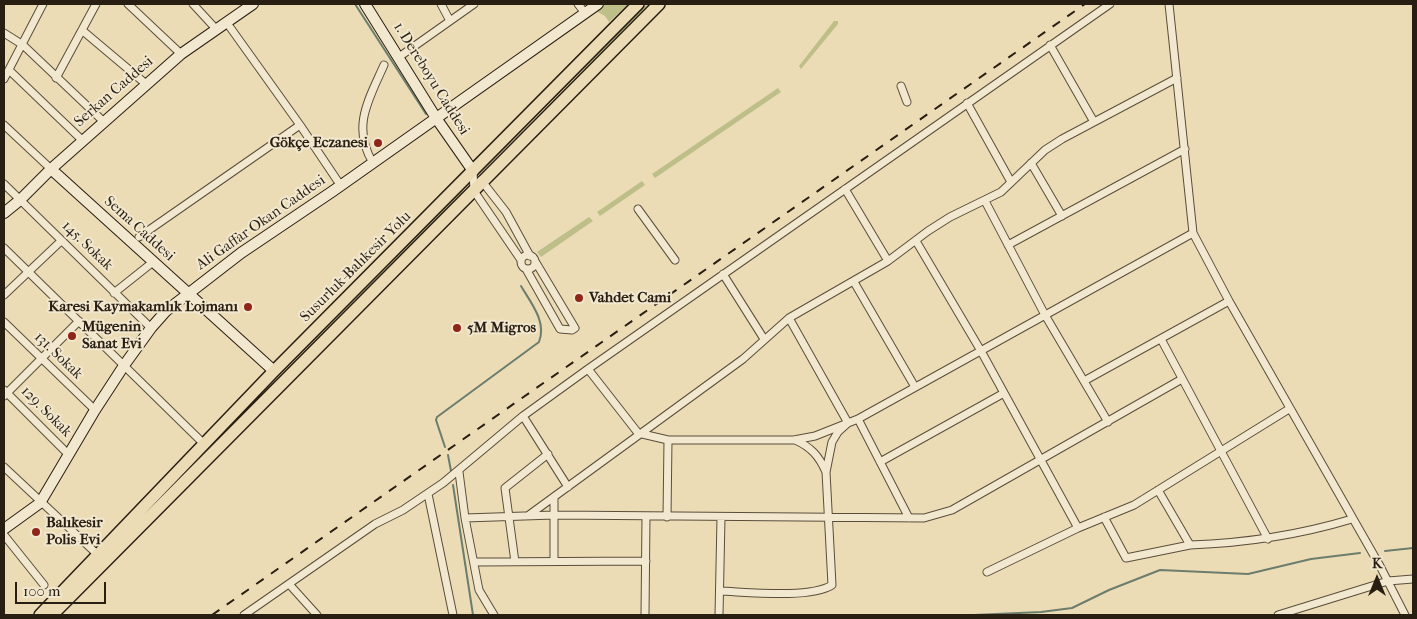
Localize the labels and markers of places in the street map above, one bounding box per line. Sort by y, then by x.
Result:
place label: Gökçe Eczanesi [270,134,368,152]
marker: Gökçe Eczanesi [372,137,384,149]
place label: Vahdet Cami [589,289,671,307]
marker: Vahdet Cami [573,292,585,304]
place label: Karesi Kaymakamlık Lojmanı [48,298,238,316]
marker: Karesi Kaymakamlık Lojmanı [242,301,254,313]
place label: Mügenin Sanat Evi [82,318,142,353]
place label: 5M Migros [467,319,536,337]
marker: 5M Migros [451,322,463,334]
marker: Mügenin Sanat Evi [66,330,78,342]
place label: Balıkesir Polis Evi [46,514,103,549]
marker: Balıkesir Polis Evi [30,526,42,538]

